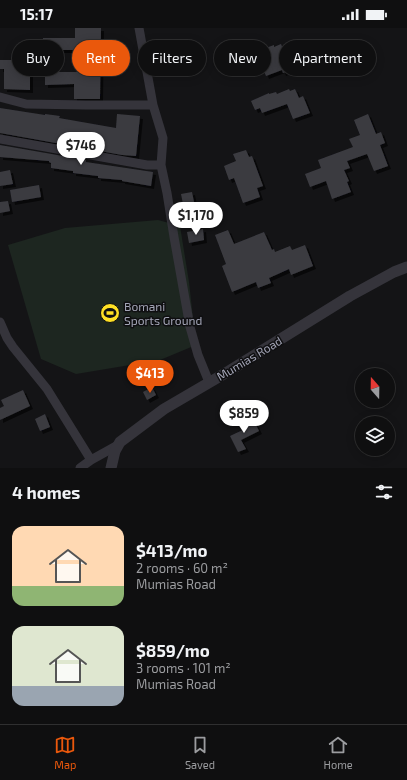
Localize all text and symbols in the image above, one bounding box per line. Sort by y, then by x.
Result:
text: 15:17 [20,5,53,23]
chip: Buy [12,40,64,76]
chip: Rent [72,40,130,76]
chip: Filters [138,40,206,76]
chip: New [214,40,271,76]
chip: Apartment [279,40,376,76]
pin: $746 [57,132,105,166]
text: $746 [66,137,96,153]
pin: $1,170 [163,202,229,236]
text: $1,170 [178,207,214,223]
place label: Bomani Sports Ground [124,299,202,327]
sports icon: Bomani Sports Ground [99,302,121,324]
street label: Mumias Road [214,333,284,383]
pin: $413 [126,360,174,394]
text: $413 [136,365,164,381]
north arrow [355,368,395,408]
map controls [355,368,395,456]
pin: $859 [220,400,268,434]
text: $859 [229,405,259,421]
button: layers [355,416,395,456]
icon: filters [373,481,395,503]
text: 4 homes [12,482,80,502]
text: $413/mo [136,540,208,560]
icon: home [44,542,92,590]
text: 2 rooms · 60 m² [136,560,228,576]
text: Mumias Road [136,576,216,592]
text: $859/mo [136,640,210,660]
icon: home [44,642,92,690]
text: 3 rooms · 101 m² [136,660,231,676]
text: Mumias Road [136,676,216,692]
tab: Map [54,734,76,771]
tab: Saved [185,734,215,771]
tab: Home [324,734,353,771]

